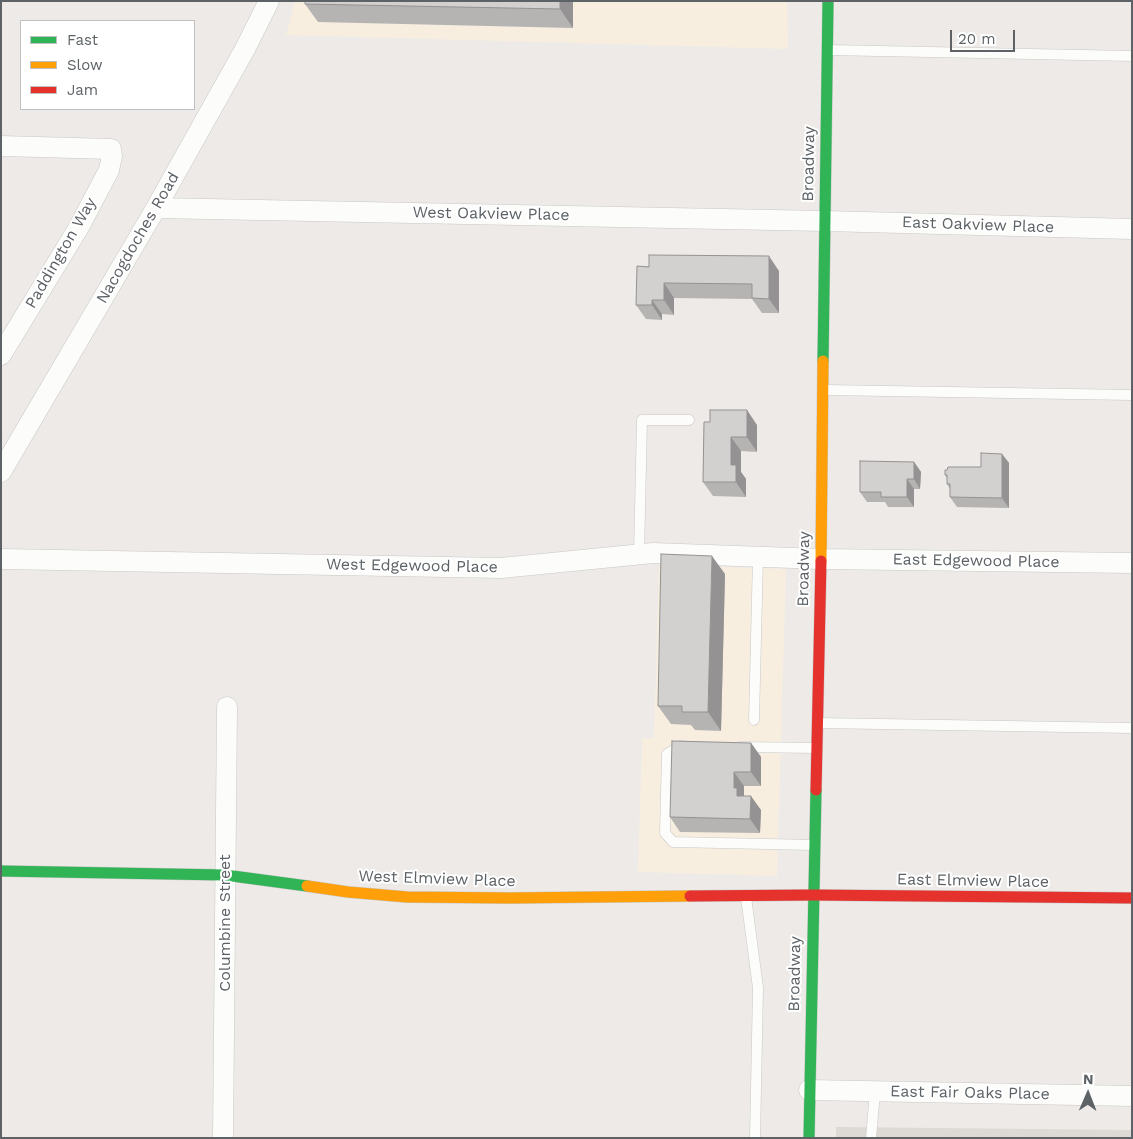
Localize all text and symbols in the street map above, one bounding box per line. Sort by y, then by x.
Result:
legend [20,20,195,110]
scale bar [953,20,1018,52]
text: 20 m [958,30,996,48]
text: Fast [67,31,98,49]
text: Slow [67,56,103,74]
text: Jam [67,81,98,99]
street label: Broadway [799,126,819,202]
street label: Nacogdoches Road [93,169,183,307]
street label: Paddington Way [21,194,101,312]
street label: West Oakview Place [412,203,570,225]
street label: East Oakview Place [902,213,1054,237]
street label: Broadway [794,531,814,607]
street label: East Edgewood Place [892,550,1060,572]
street label: West Edgewood Place [326,555,498,577]
street label: Columbine Street [215,854,235,992]
street label: West Elmview Place [358,867,516,891]
street label: East Elmview Place [897,870,1049,892]
street label: Broadway [785,936,805,1012]
north arrow [1063,1069,1113,1119]
text: N [1083,1071,1094,1087]
street label: East Fair Oaks Place [890,1082,1050,1104]

